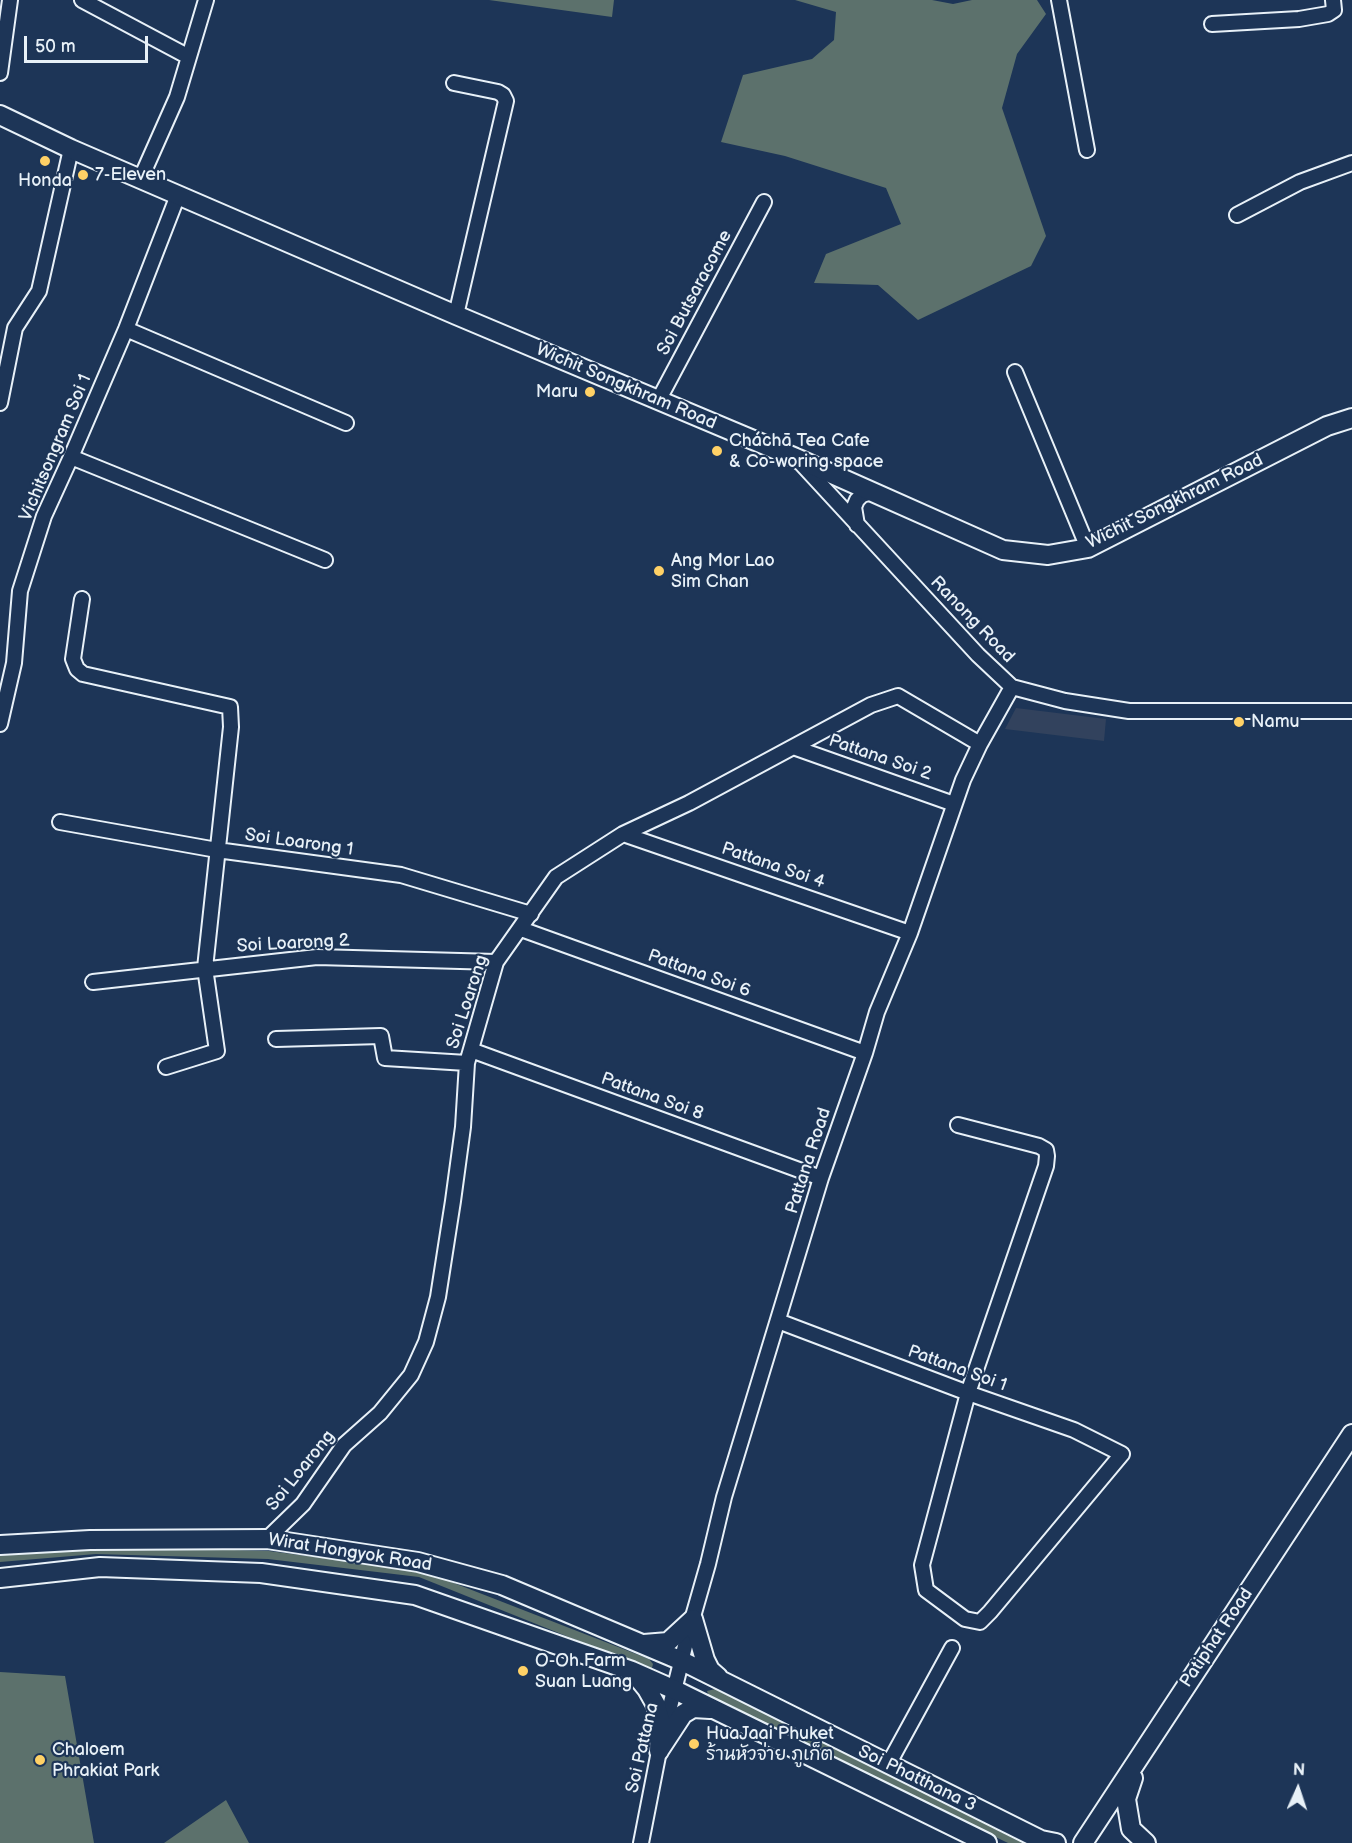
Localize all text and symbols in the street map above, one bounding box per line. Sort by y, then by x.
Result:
scale bar [27,24,152,62]
text: 50 m [35,36,76,57]
marker: Honda [38,154,52,168]
place label: 7-Eleven [95,164,166,186]
marker: 7-Eleven [76,168,90,182]
place label: Honda [18,170,72,192]
street label: Soi Butsaracome [653,227,737,359]
street label: Wichit Songkhram Road [533,339,719,435]
street label: Vichitsongram Soi 1 [15,371,97,525]
place label: Maru [536,381,578,403]
marker: Maru [583,385,597,399]
place label: Cháchā Tea Cafe & Co-woring space [729,430,883,472]
marker: Cháchā Tea Cafe & Co-woring space [710,444,724,458]
street label: Wichit Songkhram Road [1083,450,1267,554]
place label: Ang Mor Lao Sim Chan [671,550,775,592]
marker: Ang Mor Lao Sim Chan [652,564,666,578]
street label: Ranong Road [925,572,1019,668]
place label: Namu [1251,711,1300,733]
marker: Namu [1232,715,1246,729]
street label: Pattana Soi 2 [826,730,934,786]
street label: Soi Loarong 1 [243,825,355,861]
street label: Pattana Soi 4 [718,838,828,894]
street label: Soi Loarong 2 [236,930,350,958]
street label: Pattana Soi 6 [645,945,753,1003]
street label: Soi Loarong [443,952,493,1052]
street label: Pattana Soi 8 [598,1068,706,1126]
street label: Pattana Road [782,1105,836,1217]
street label: Pattana Soi 1 [905,1341,1009,1397]
street label: Soi Loarong [262,1426,340,1516]
street label: Wirat Hongyok Road [267,1529,433,1577]
street label: Patiphat Road [1176,1584,1258,1692]
place label: O-Oh Farm Suan Luang [535,1650,632,1692]
marker: O-Oh Farm Suan Luang [516,1664,530,1678]
street label: Soi Pattana [622,1701,664,1795]
place label: HuaJaai Phuket ร้านหัวจ่าย ภูเก็ต [706,1723,834,1766]
marker: HuaJaai Phuket ร้านหัวจ่าย ภูเก็ต [687,1737,701,1751]
place label: Chaloem Phrakiat Park [52,1739,159,1782]
street label: Soi Phatthana 3 [854,1741,980,1817]
marker: Chaloem Phrakiat Park [33,1753,47,1767]
north arrow [1268,1759,1328,1819]
text: N [1292,1761,1305,1780]

